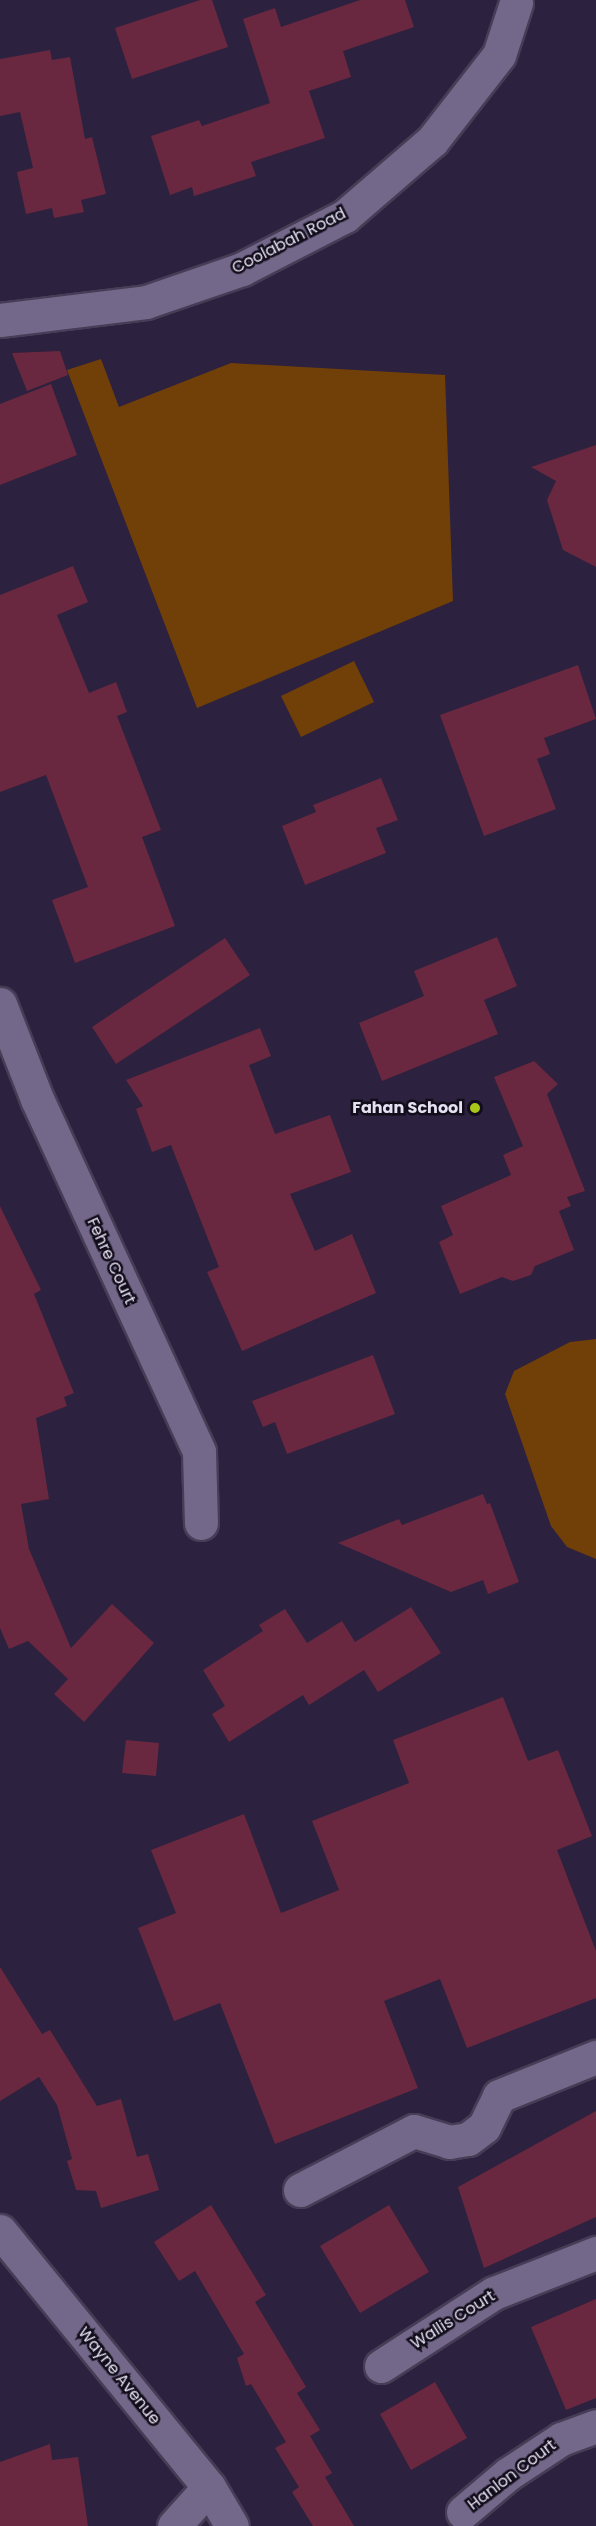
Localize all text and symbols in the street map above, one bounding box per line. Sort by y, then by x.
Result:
street label: Coolabah Road [229,204,349,278]
place label: Fahan School [352,1098,463,1118]
marker: Fahan School [468,1101,482,1115]
street label: Fehre Court [83,1215,139,1307]
street label: Wallis Court [407,2287,499,2353]
street label: Wayne Avenue [74,2323,164,2429]
street label: Hanlon Court [464,2436,560,2514]

